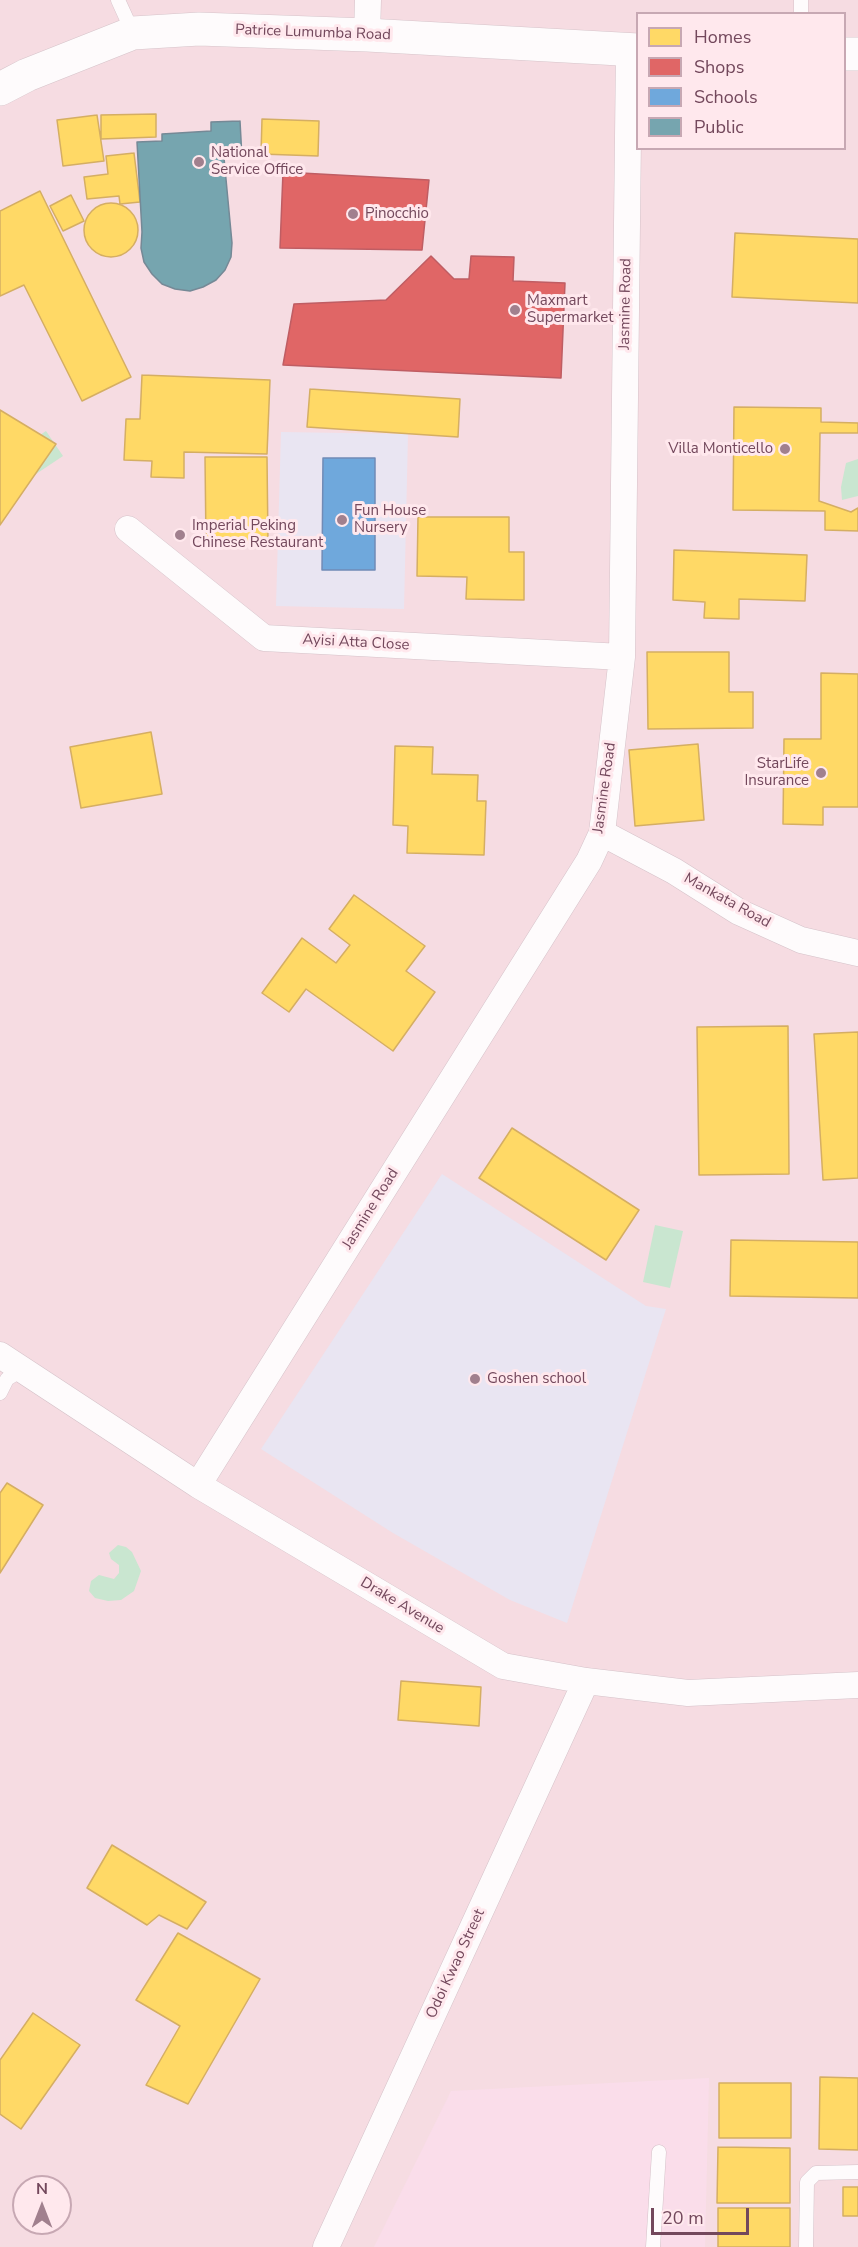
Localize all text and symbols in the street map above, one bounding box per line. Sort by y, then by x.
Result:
legend [636,12,846,150]
street label: Patrice Lumumba Road [235,21,391,45]
text: Homes [694,25,751,49]
text: Shops [694,55,744,79]
text: Schools [694,85,758,109]
text: Public [694,115,744,139]
place label: National Service Office [211,144,303,179]
marker: National Service Office [192,155,206,169]
place label: Pinocchio [365,205,429,223]
marker: Pinocchio [346,207,360,221]
street label: Jasmine Road [616,258,636,350]
place label: Maxmart Supermarket [527,292,613,327]
marker: Maxmart Supermarket [508,303,522,317]
place label: Villa Monticello [668,440,773,458]
marker: Villa Monticello [778,442,792,456]
place label: Fun House Nursery [354,502,426,537]
marker: Fun House Nursery [335,513,349,527]
place label: Imperial Peking Chinese Restaurant [192,517,323,552]
marker: Imperial Peking Chinese Restaurant [173,528,187,542]
street label: Ayisi Atta Close [302,631,410,655]
street label: Jasmine Road [590,741,620,835]
place label: StarLife Insurance [744,755,809,790]
marker: StarLife Insurance [814,766,828,780]
street label: Mankata Road [680,870,774,932]
street label: Jasmine Road [339,1165,403,1253]
place label: Goshen school [487,1370,586,1388]
marker: Goshen school [468,1372,482,1386]
street label: Drake Avenue [357,1574,447,1638]
street label: Odoi Kwao Street [423,1907,489,2021]
north arrow [12,2175,72,2235]
text: N [36,2178,48,2200]
scale bar [654,2196,752,2234]
text: 20 m [662,2206,704,2230]

